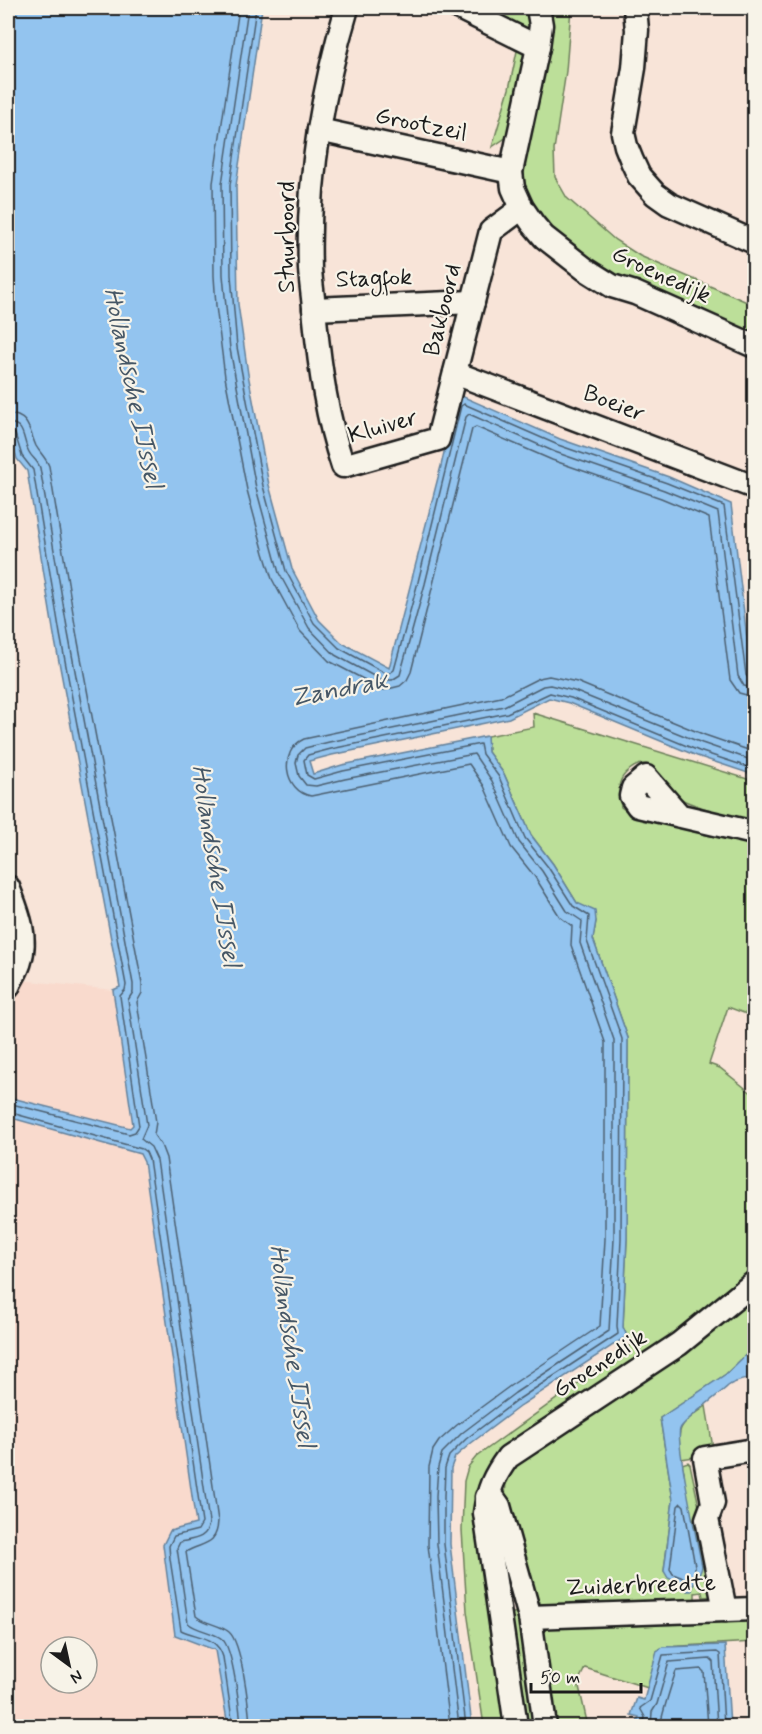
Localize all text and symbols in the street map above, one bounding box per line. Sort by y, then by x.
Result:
street label: Grootzeil [372,100,470,150]
street label: Stuurboord [272,181,303,293]
street label: Groenedijk [606,239,716,311]
street label: Bakboord [417,261,469,359]
street label: Stagfok [335,262,413,298]
water label: Hollandsche IJssel [94,284,170,493]
street label: Boeier [579,378,649,430]
street label: Kluiver [344,402,422,452]
water label: Zandrak [287,664,392,716]
water label: Hollandsche IJssel [182,762,248,971]
water label: Hollandsche IJssel [260,1242,322,1451]
street label: Groenedijk [547,1322,653,1406]
street label: Zuiderbreedte [565,1568,717,1604]
north arrow [39,1635,99,1695]
scale bar [531,1656,640,1694]
text: N [66,1665,87,1688]
text: 50 m [540,1666,580,1690]

